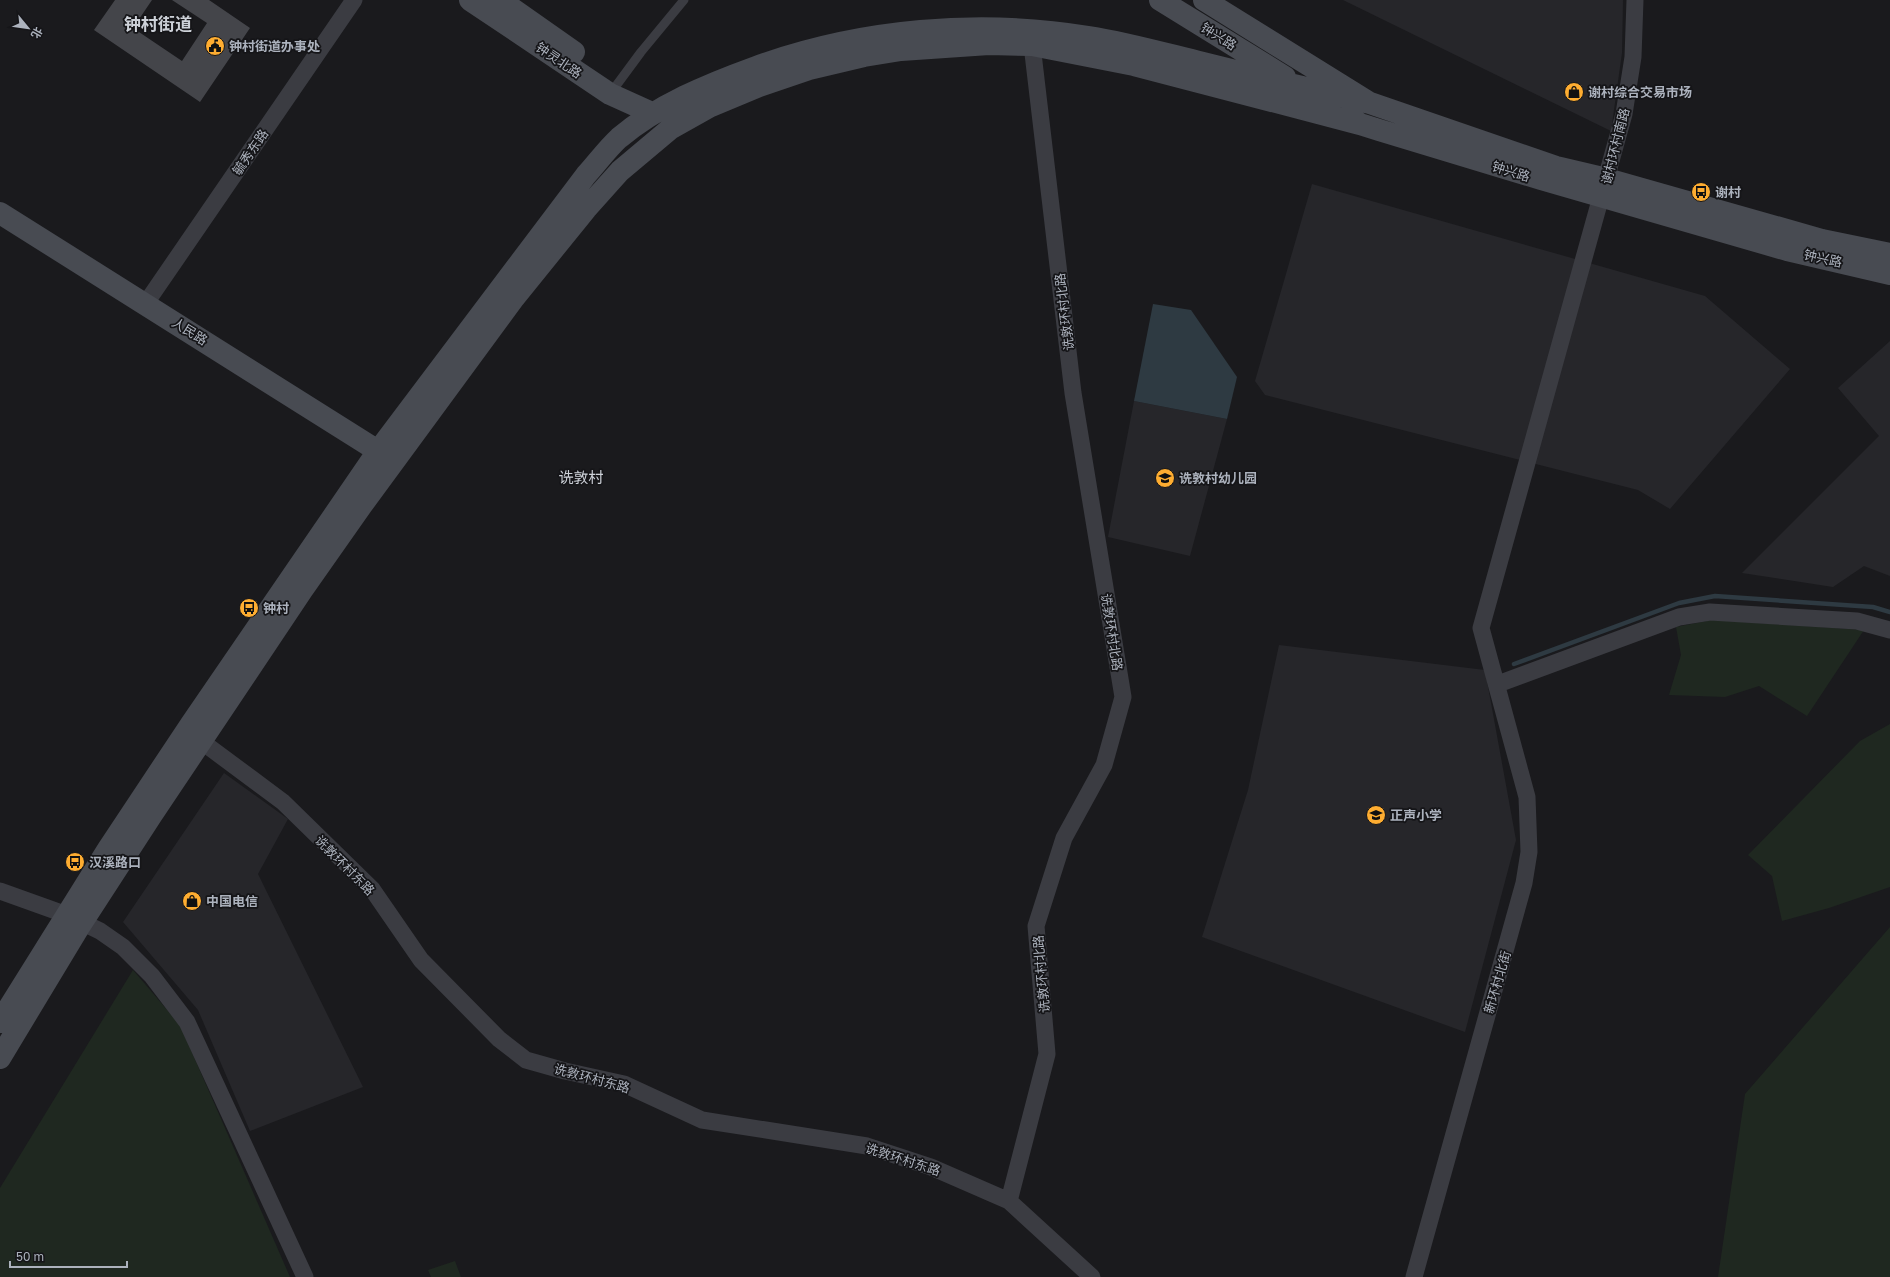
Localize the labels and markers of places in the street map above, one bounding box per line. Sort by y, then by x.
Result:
public building icon: 钟村街道办事处 [204,35,226,57]
place label: 钟村街道办事处 [229,38,320,54]
shop icon: 谢村综合交易市场 [1563,81,1585,103]
place label: 谢村综合交易市场 [1588,84,1692,100]
bus stop icon: 谢村 [1690,181,1712,203]
place label: 谢村 [1715,184,1741,200]
school or university icon: 诜敦村幼儿园 [1154,467,1176,489]
place label: 诜敦村幼儿园 [1179,470,1257,486]
bus stop icon: 钟村 [238,597,260,619]
place label: 钟村 [263,600,289,616]
school or university icon: 正声小学 [1365,804,1387,826]
place label: 正声小学 [1390,807,1442,823]
bus stop icon: 汉溪路口 [64,851,86,873]
place label: 汉溪路口 [89,854,141,870]
shop icon: 中国电信 [181,890,203,912]
place label: 中国电信 [206,893,258,909]

